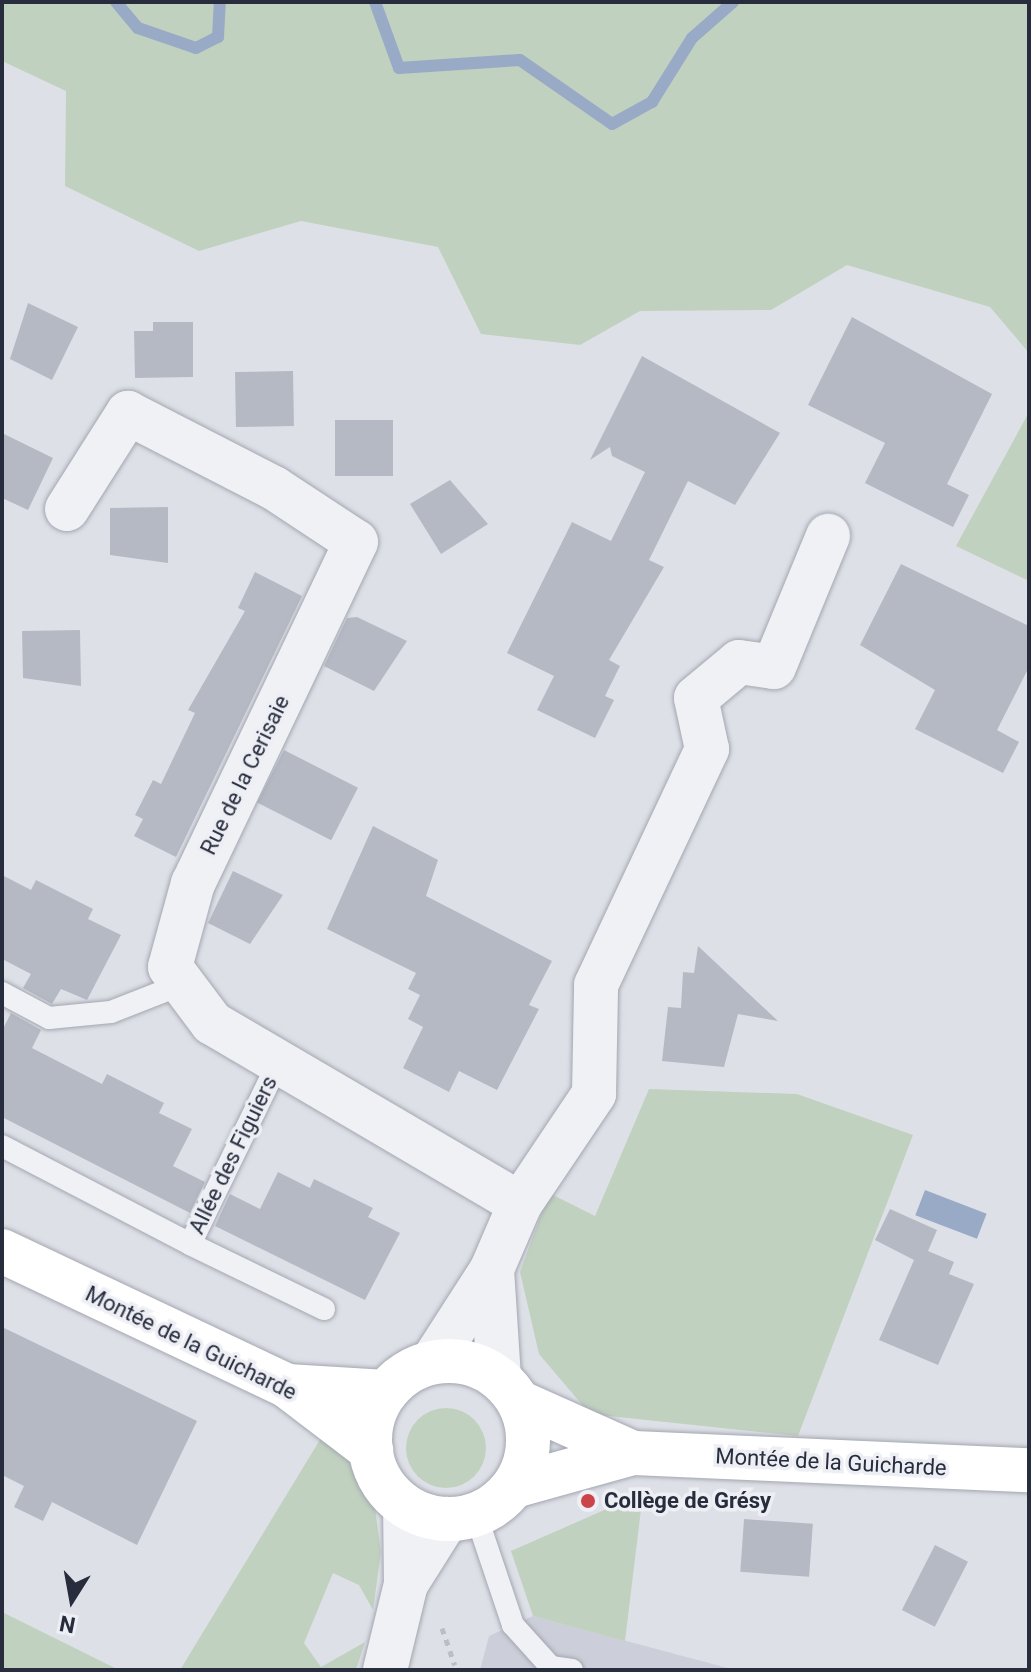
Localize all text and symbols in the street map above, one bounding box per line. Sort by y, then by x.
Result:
street label: Rue de la Cerisaie [195,691,295,859]
street label: Allée des Figuiers [183,1072,283,1238]
street label: Montée de la Guicharde [81,1280,301,1406]
street label: Montée de la Guicharde [715,1443,947,1481]
place label: Collège de Grésy [604,1488,771,1514]
marker: Collège de Grésy [579,1492,597,1510]
north arrow [32,1560,112,1640]
text: N [57,1610,77,1638]

